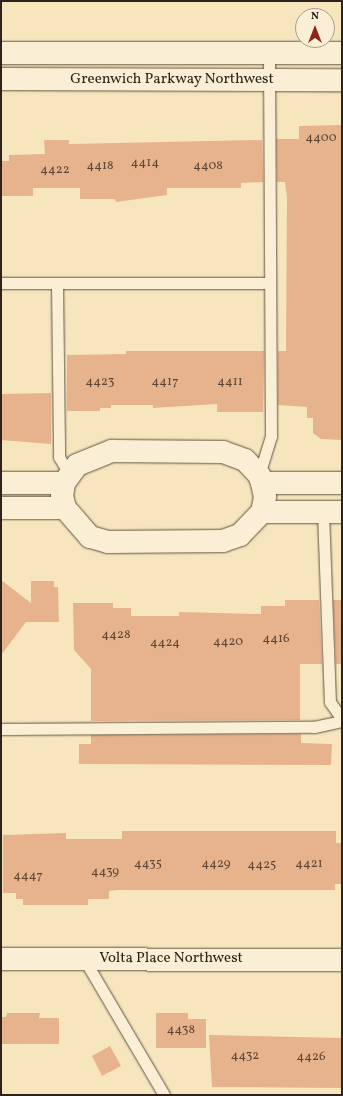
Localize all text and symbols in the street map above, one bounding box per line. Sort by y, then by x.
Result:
north arrow [295,8,335,48]
text: N [311,9,319,24]
street label: Greenwich Parkway Northwest [70,71,274,89]
house number: 4400 [305,130,337,146]
house number: 4414 [131,155,159,171]
house number: 4418 [86,158,114,174]
house number: 4408 [193,158,223,174]
house number: 4422 [40,162,70,178]
house number: 4423 [86,374,114,390]
house number: 4417 [152,374,178,390]
house number: 4411 [217,374,243,390]
house number: 4428 [101,627,131,643]
house number: 4416 [262,631,290,647]
house number: 4420 [213,634,243,650]
house number: 4424 [150,635,180,651]
house number: 4435 [134,856,162,872]
house number: 4429 [201,856,231,872]
house number: 4421 [295,856,323,872]
house number: 4425 [248,857,276,873]
house number: 4439 [91,864,119,880]
house number: 4447 [13,868,43,884]
street label: Volta Place Northwest [99,950,243,968]
house number: 4438 [167,1022,195,1038]
house number: 4432 [231,1048,259,1064]
house number: 4426 [296,1049,326,1065]

